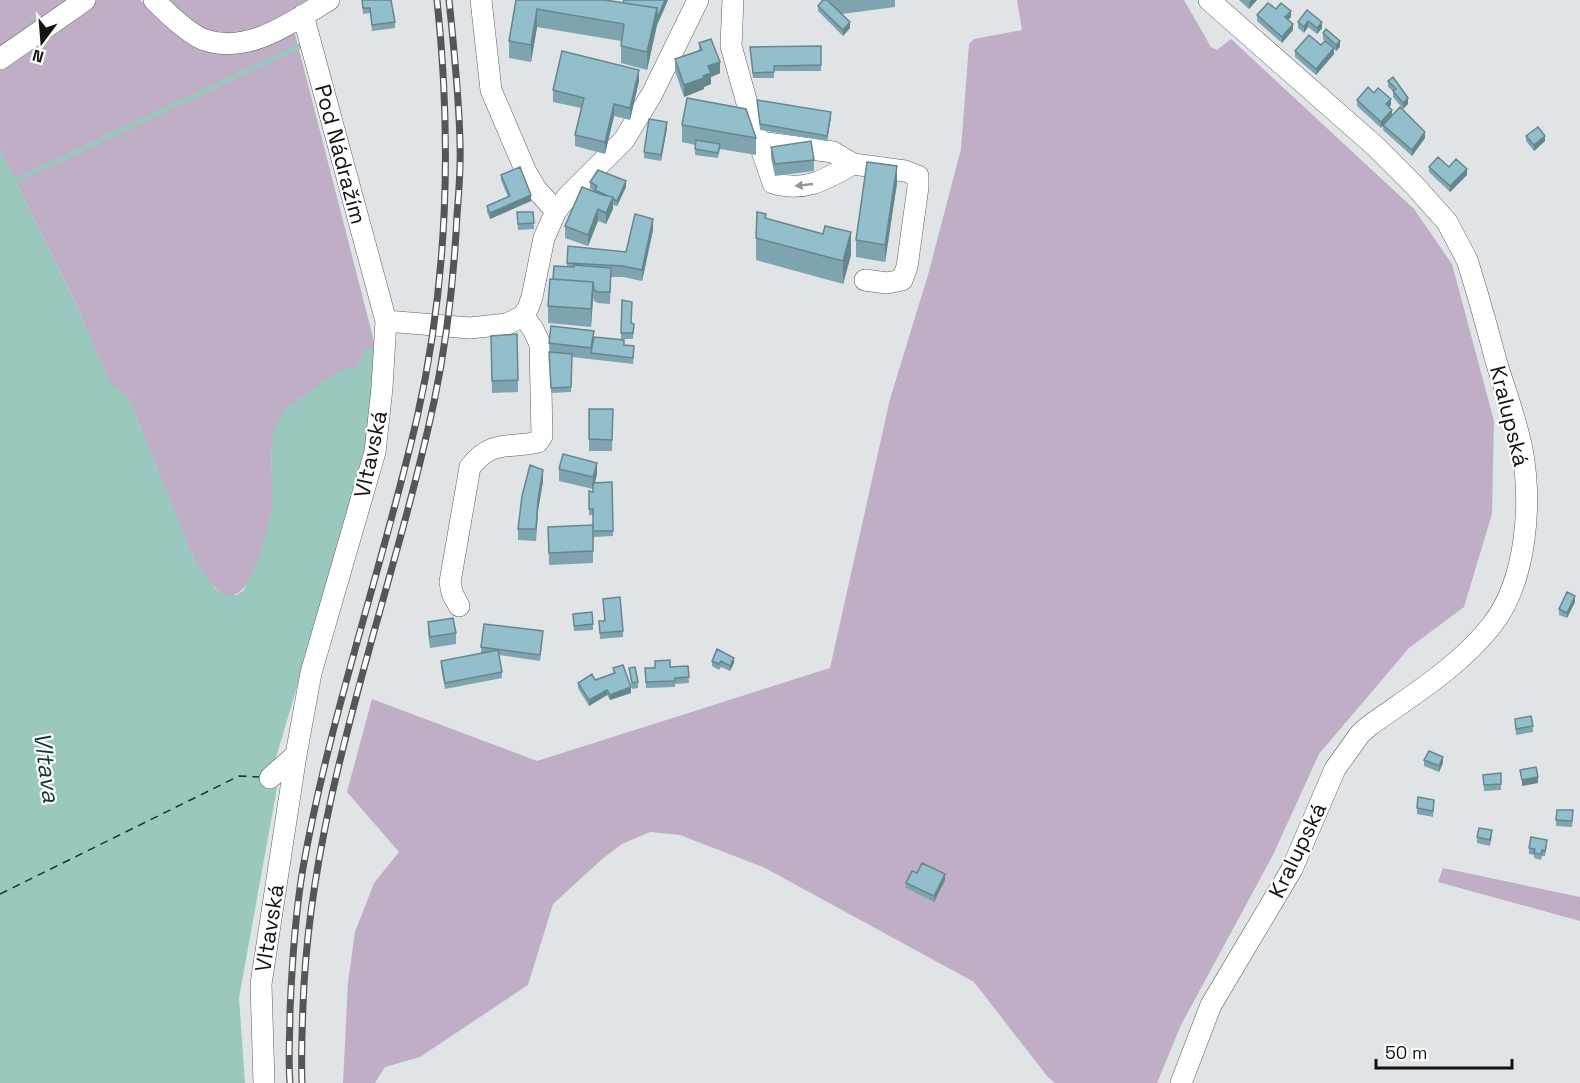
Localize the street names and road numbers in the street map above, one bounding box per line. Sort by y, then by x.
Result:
street label: Pod Nádražím [309,81,373,227]
street label: Kralupská [1484,363,1536,470]
street label: Vltavská [347,407,393,500]
street label: Kralupská [1262,797,1332,902]
street label: Vltavská [248,882,290,974]

